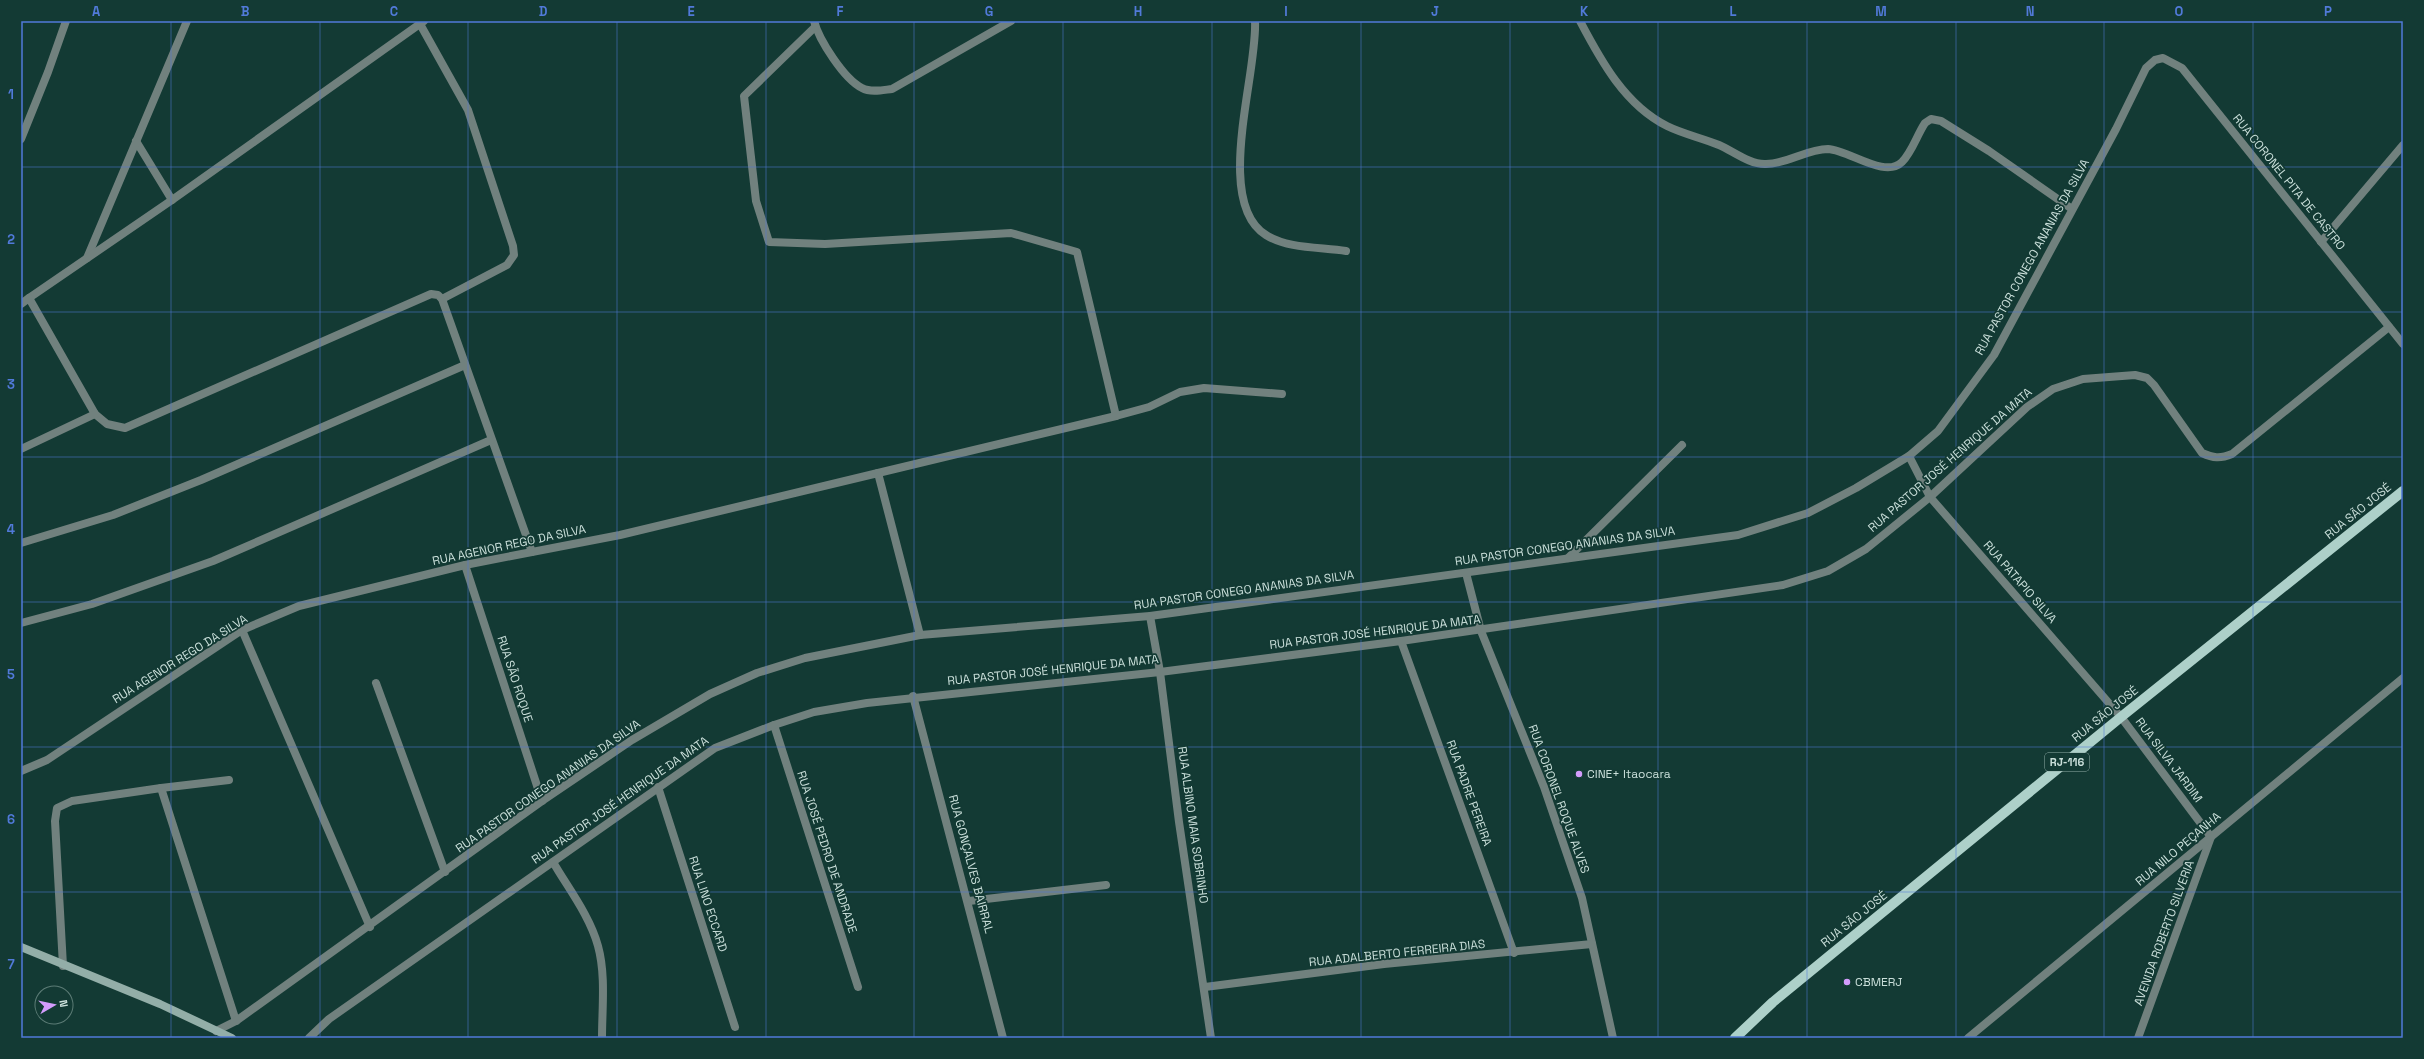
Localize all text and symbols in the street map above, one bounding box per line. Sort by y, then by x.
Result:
text: A [92,3,101,20]
text: B [241,3,250,20]
text: C [390,3,398,20]
text: D [539,3,548,20]
text: E [687,3,695,20]
text: F [837,3,844,20]
text: G [985,3,993,20]
text: H [1134,3,1142,20]
text: I [1284,3,1288,20]
text: J [1431,3,1439,20]
text: K [1580,3,1589,20]
text: L [1729,3,1737,20]
text: M [1875,3,1887,20]
text: N [2026,3,2034,20]
text: O [2175,3,2184,20]
text: P [2324,3,2332,20]
text: 1 [8,86,14,103]
street label: RUA CORONEL PITA DE CASTRO [2229,111,2349,253]
street label: RUA PASTOR CONEGO ANANIAS DA SILVA [1971,156,2093,358]
text: 2 [7,231,15,248]
text: 3 [7,376,15,393]
street label: RUA PASTOR JOSÉ HENRIQUE DA MATA [1865,384,2036,536]
street label: RUA SÃO JOSÉ [2322,479,2395,543]
text: 4 [7,521,15,538]
street label: RUA AGENOR REGO DA SILVA [431,521,588,569]
street label: RUA PASTOR CONEGO ANANIAS DA SILVA [1454,523,1677,569]
street label: RUA PATAPIO SILVA [1980,537,2061,627]
street label: RUA PASTOR CONEGO ANANIAS DA SILVA [1133,567,1356,613]
street label: RUA AGENOR REGO DA SILVA [109,611,251,707]
street label: RUA PASTOR JOSÉ HENRIQUE DA MATA [1269,611,1482,653]
street label: RUA SÃO ROQUE [493,634,537,725]
street label: RUA PASTOR JOSÉ HENRIQUE DA MATA [946,651,1160,689]
text: 5 [7,666,15,683]
street label: RUA SÃO JOSÉ [2069,682,2142,746]
street label: RUA SILVA JARDIM [2132,714,2206,806]
street label: RUA PASTOR CONEGO ANANIAS DA SILVA [452,715,644,856]
street label: RUA CORONEL ROQUE ALVES [1525,722,1593,876]
street label: RUA PASTOR JOSÉ HENRIQUE DA MATA [528,732,712,868]
street label: RUA PADRE PEREIRA [1442,738,1496,849]
street label: RUA ALBINO MAIA SOBRINHO [1174,745,1212,905]
road number: RJ-116 [2045,753,2089,771]
place label: CINE+ Itaocara [1587,766,1671,782]
street label: RUA JOSÉ PEDRO DE ANDRADE [793,769,861,935]
marker: CINE+ Itaocara [1574,769,1584,779]
street label: RUA GONÇALVES BAIRRAL [945,793,997,935]
street label: RUA NILO PEÇANHA [2132,808,2224,889]
text: 6 [7,811,15,828]
street label: RUA LINO ECCARD [685,854,731,954]
street label: AVENIDA ROBERTO SILVERIA [2130,858,2198,1008]
street label: RUA SÃO JOSÉ [1818,887,1891,951]
street label: RUA ADALBERTO FERREIRA DIAS [1308,936,1486,970]
text: 7 [7,956,15,973]
place label: CBMERJ [1855,974,1902,990]
marker: CBMERJ [1842,977,1852,987]
north arrow [34,985,74,1025]
text: N [56,999,71,1008]

